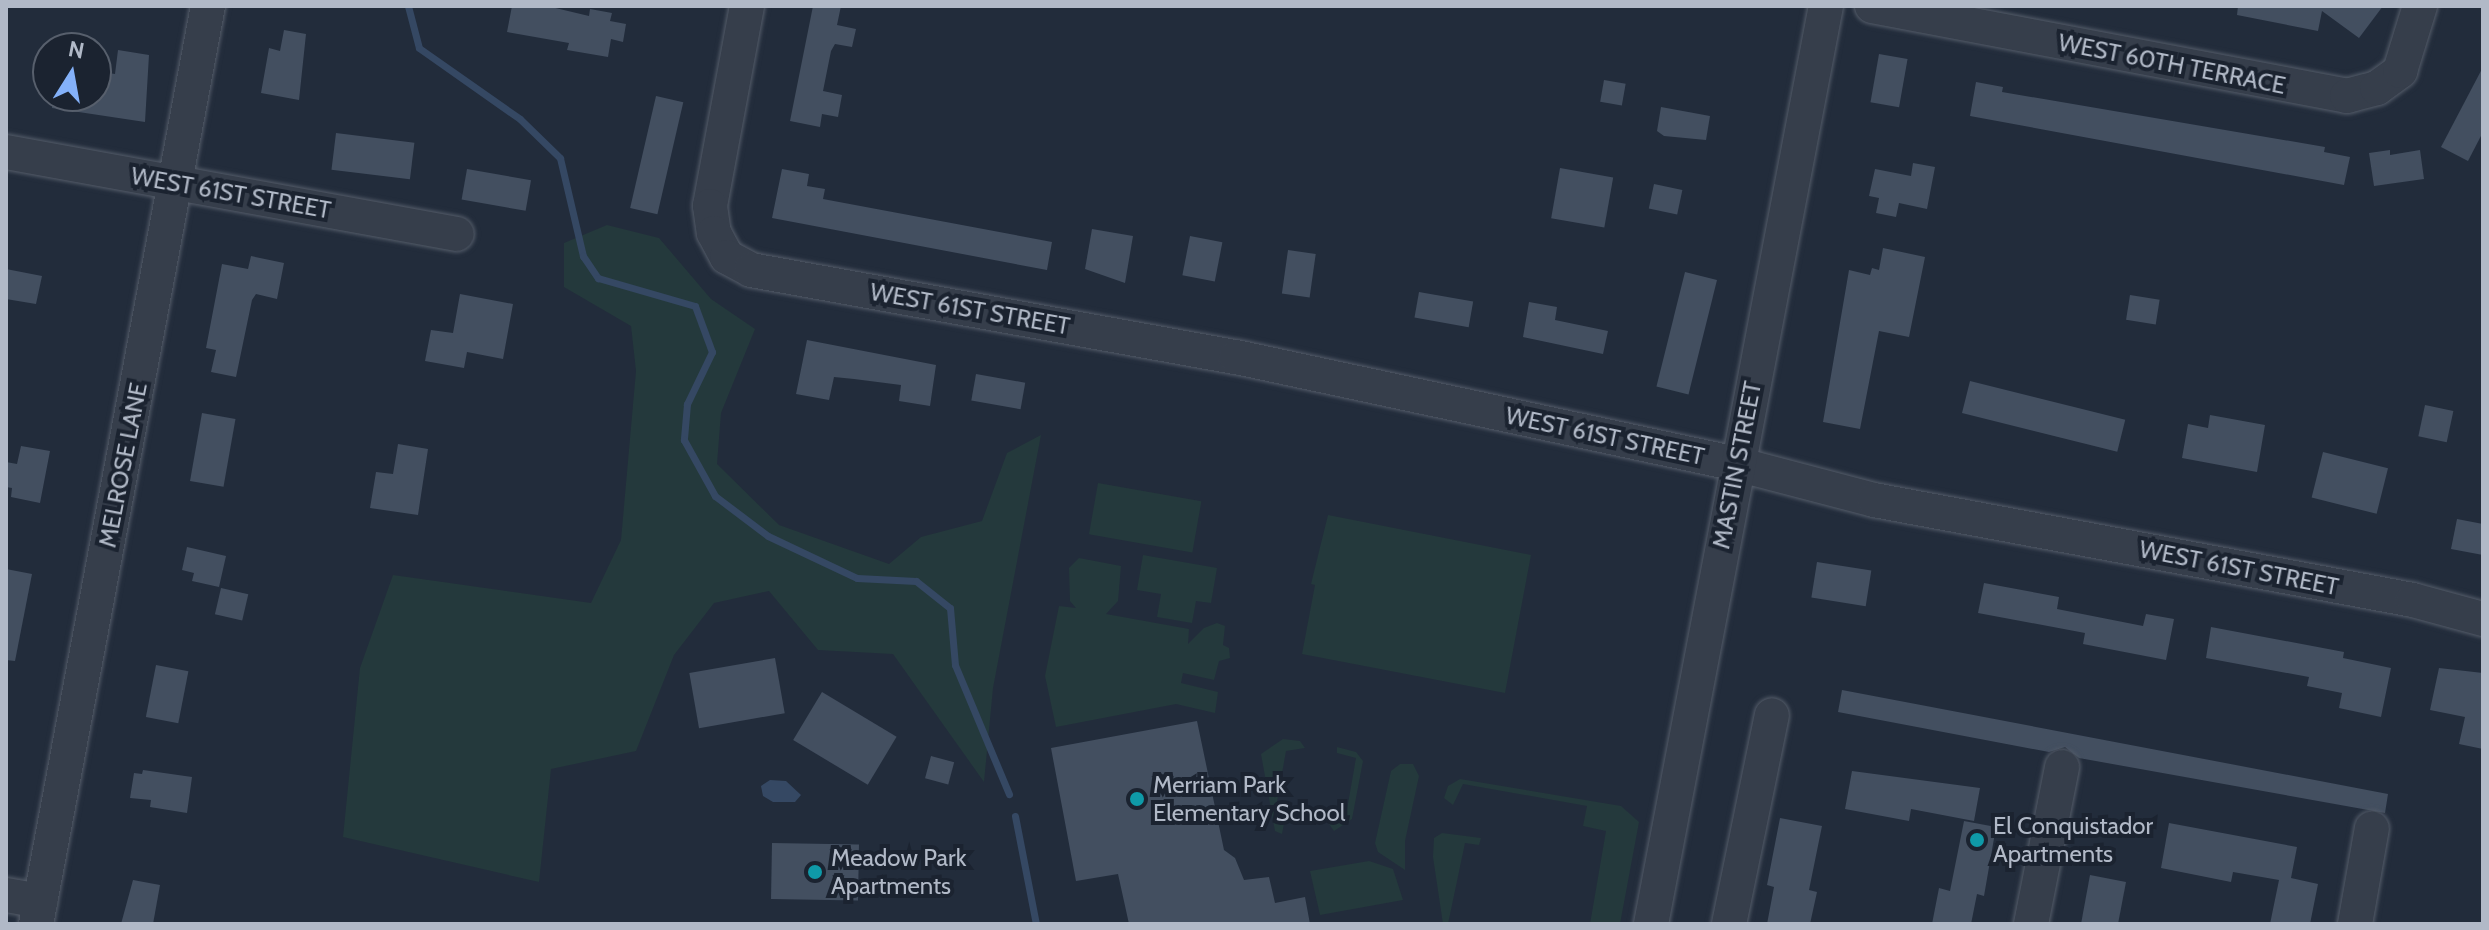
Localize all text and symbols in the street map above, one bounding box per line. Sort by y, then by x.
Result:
street label: WEST 60TH TERRACE [2056,28,2288,100]
north arrow [32,32,112,112]
text: N [66,35,87,65]
street label: WEST 61ST STREET [129,161,333,225]
street label: WEST 61ST STREET [868,277,1072,341]
street label: MASTIN STREET [1707,379,1767,551]
street label: MELROSE LANE [93,380,153,550]
street label: WEST 61ST STREET [1503,401,1707,471]
street label: WEST 61ST STREET [2137,535,2341,601]
place label: Merriam Park Elementary School [1153,771,1345,827]
marker: Merriam Park Elementary School [1128,790,1146,808]
place label: El Conquistador Apartments [1993,812,2153,868]
marker: El Conquistador Apartments [1968,831,1986,849]
place label: Meadow Park Apartments [831,844,966,900]
marker: Meadow Park Apartments [806,863,824,881]

